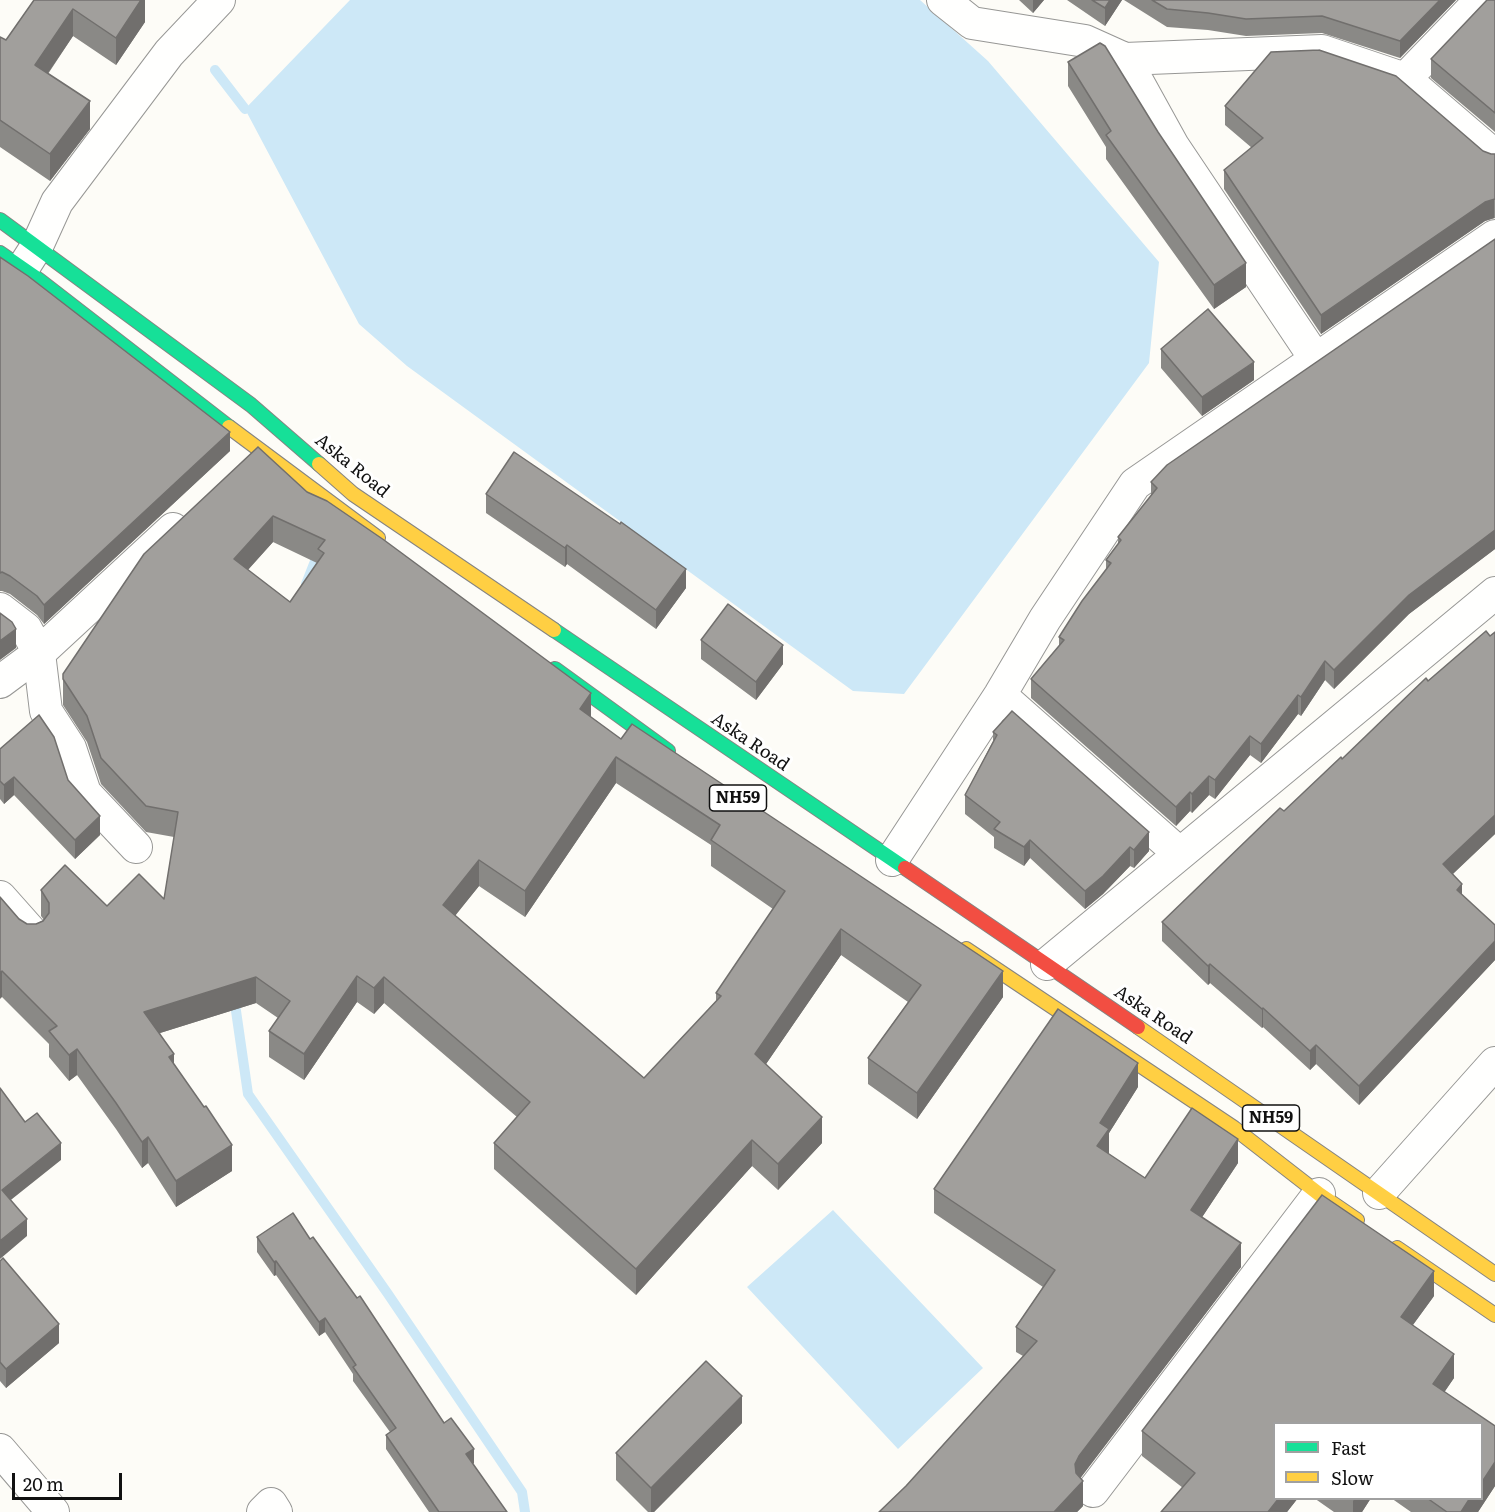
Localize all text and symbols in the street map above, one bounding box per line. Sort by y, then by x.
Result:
street label: Aska Road [311,430,393,502]
street label: Aska Road [707,708,793,776]
road number: NH59 [710,785,766,811]
street label: Aska Road [1110,981,1196,1049]
road number: NH59 [1242,1105,1300,1131]
legend [1273,1422,1483,1500]
text: Fast [1331,1434,1366,1461]
scale bar [15,1461,124,1499]
text: Slow [1331,1464,1373,1491]
text: 20 m [23,1470,64,1497]

